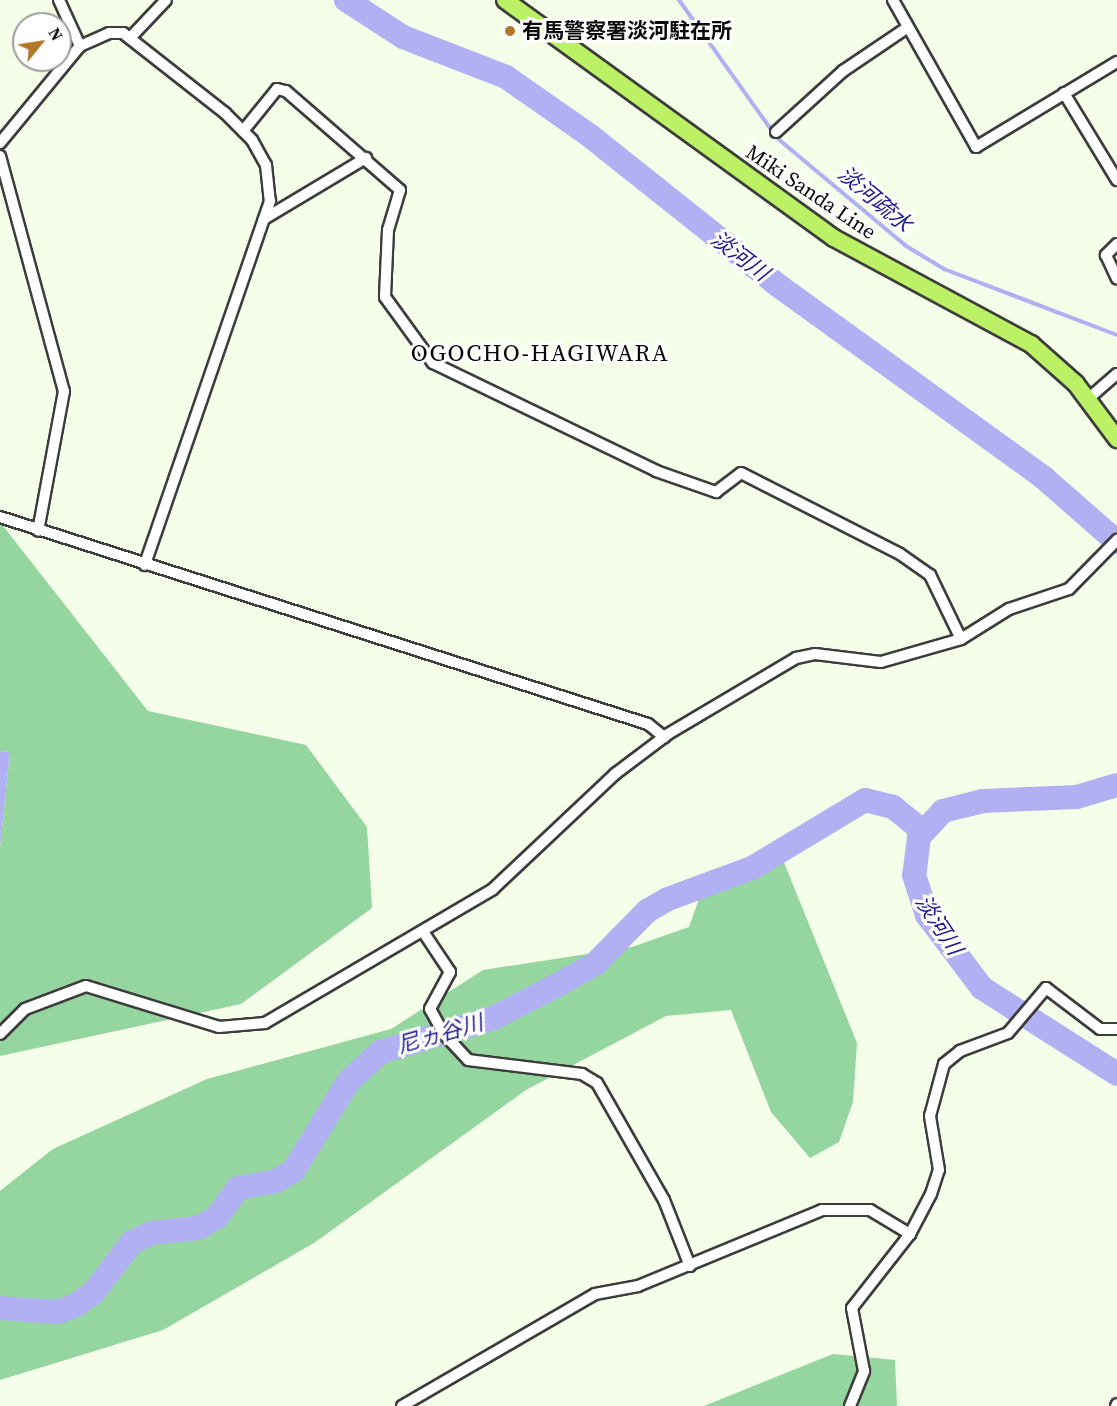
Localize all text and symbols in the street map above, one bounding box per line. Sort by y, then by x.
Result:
north arrow [12,12,72,72]
place label: 有馬警察署淡河駐在所 [522,18,732,44]
text: N [43,23,68,45]
marker: 有馬警察署淡河駐在所 [503,24,517,38]
street label: Miki Sanda Line [741,139,881,245]
water label: 淡河疏水 [833,161,917,237]
water label: 淡河川 [706,226,774,286]
district label: OGOCHO-HAGIWARA [411,339,669,367]
water label: 淡河川 [910,890,968,960]
water label: 尼ヵ谷川 [394,1009,486,1059]

